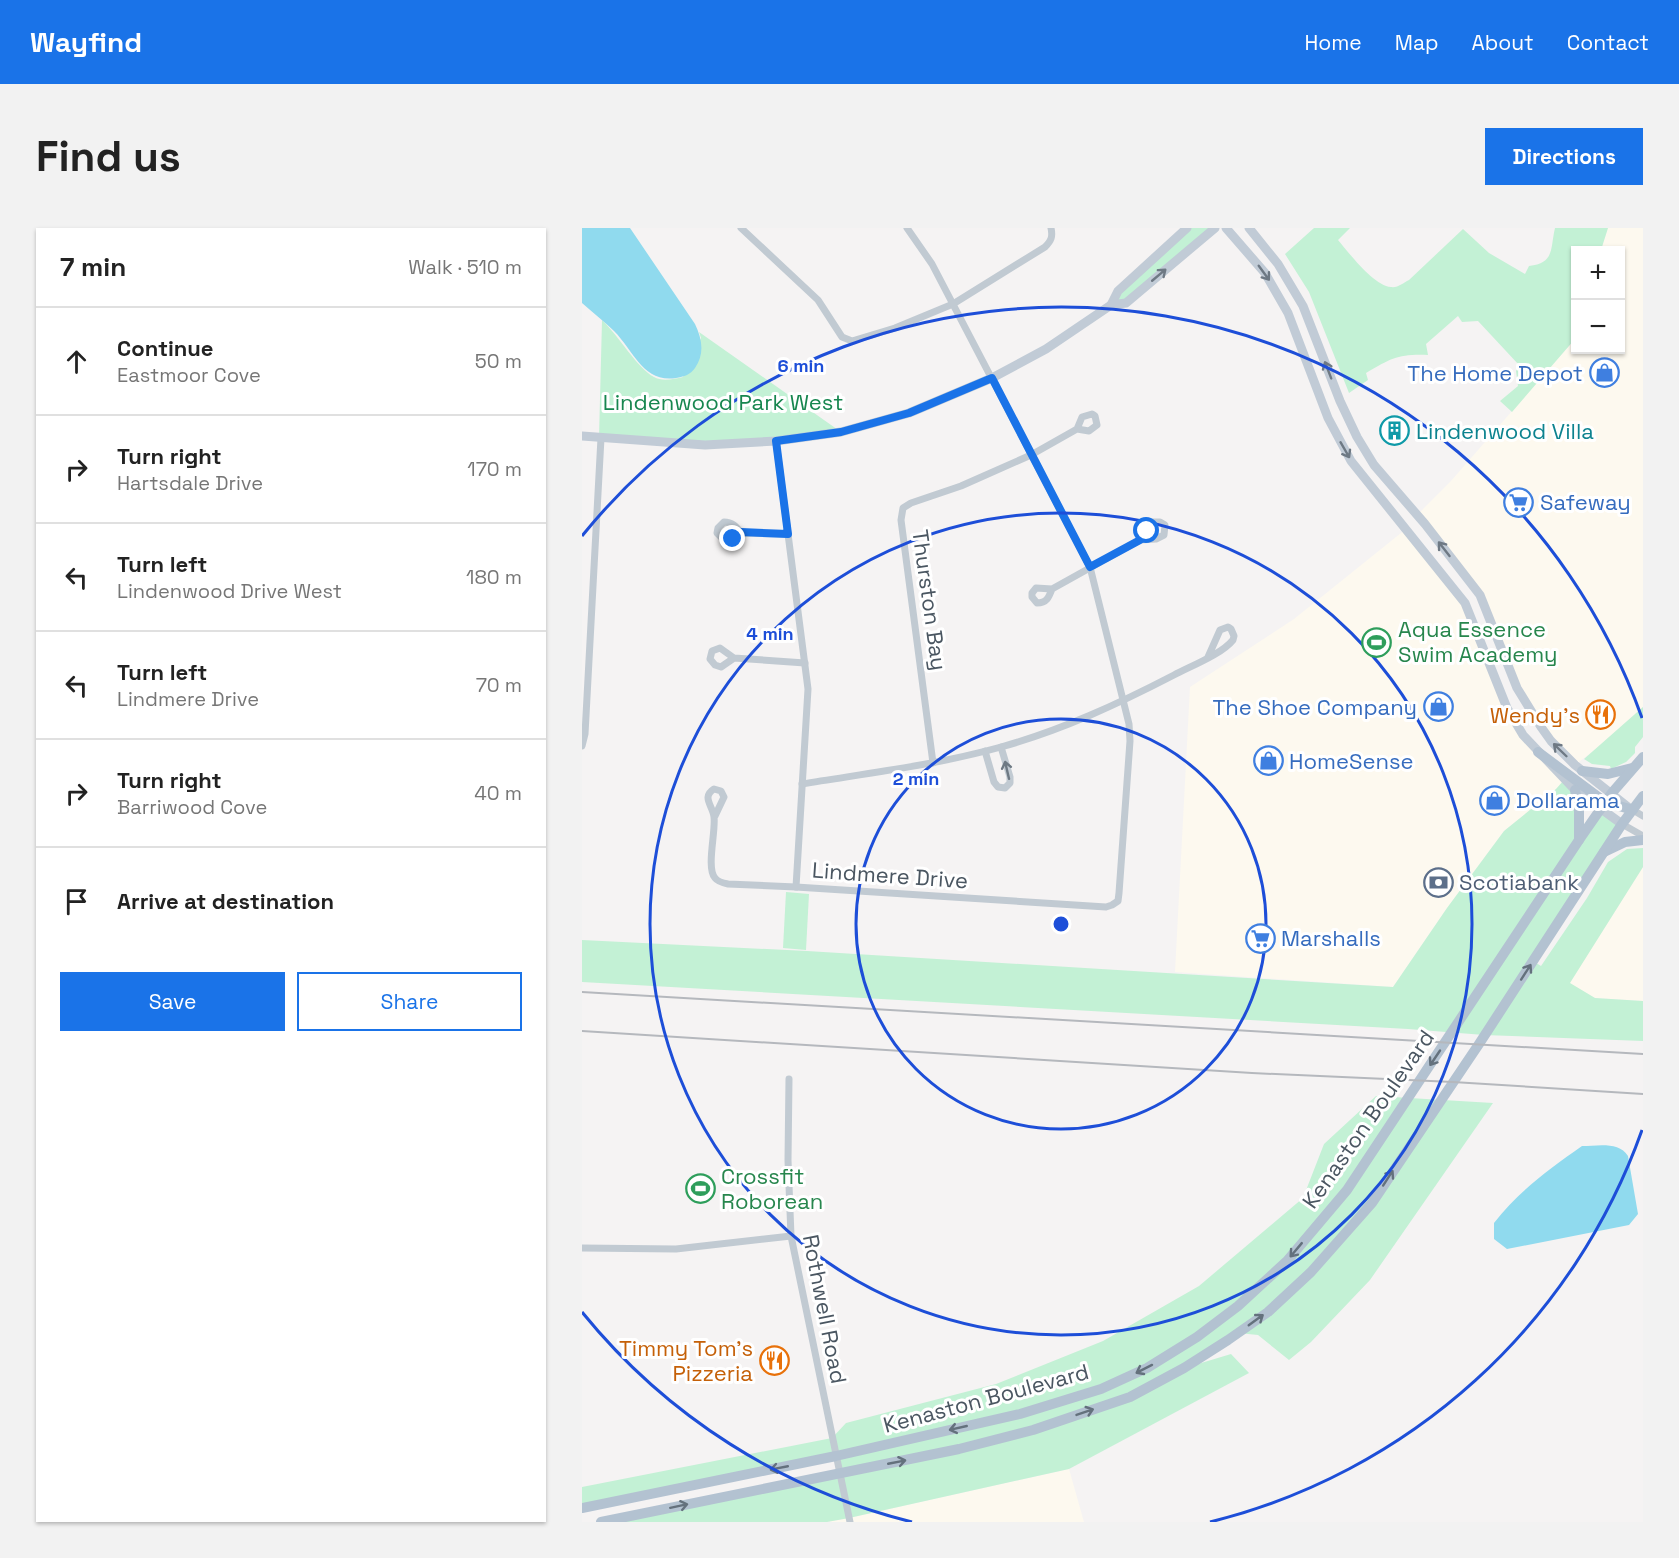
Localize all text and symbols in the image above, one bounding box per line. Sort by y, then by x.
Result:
text: Wayfind [30,24,142,60]
text: Home [1304,29,1362,56]
text: Map [1395,29,1439,56]
text: About [1472,29,1534,56]
text: Contact [1567,29,1649,56]
button: Directions [1485,128,1643,185]
text: Find us [36,130,181,183]
map controls [1571,246,1625,354]
button: + [1571,246,1625,300]
text: 7 min [60,250,126,284]
text: Walk · 510 m [408,254,522,280]
one-way arrow [1257,264,1270,280]
one-way arrow [1151,268,1166,282]
button: − [1571,300,1625,354]
text: Continue [117,334,213,362]
icon: ahead [60,345,93,378]
text: 50 m [475,348,522,374]
text: 6 min [778,354,824,377]
shop icon: The Home Depot [1588,357,1620,389]
place label: The Home Depot [1407,359,1583,387]
one-way arrow [1321,361,1332,379]
text: Eastmoor Cove [117,362,261,388]
park label: Lindenwood Park West [603,388,843,416]
building icon: Lindenwood Villa [1379,415,1411,447]
place label: Lindenwood Villa [1416,417,1594,445]
one-way arrow [1339,441,1351,458]
text: Turn right [117,442,222,470]
icon: right [60,453,93,486]
text: 170 m [467,456,522,482]
text: Hartsdale Drive [117,470,263,496]
supermarket icon: Safeway [1503,486,1535,518]
place label: Safeway [1540,488,1631,516]
route start [1133,517,1159,543]
route end [719,525,745,551]
street label: Thurston Bay [906,528,954,672]
one-way arrow [1438,541,1451,557]
text: Turn left [117,550,207,578]
icon: left [60,561,93,594]
text: 180 m [466,564,522,590]
text: Lindenwood Drive West [117,578,342,604]
place label: Aqua Essence Swim Academy [1398,615,1558,668]
text: 4 min [746,622,794,645]
sports icon: Aqua Essence Swim Academy [1361,626,1393,658]
text: Turn left [117,658,207,686]
icon: left [60,669,93,702]
text: 70 m [476,672,522,698]
text: Lindmere Drive [117,686,259,712]
shop icon: The Shoe Company [1422,691,1454,723]
place label: The Shoe Company [1212,693,1417,721]
restaurant icon: Wendy's [1585,699,1617,731]
place label: Wendy's [1490,701,1580,729]
one-way arrow [1553,743,1568,758]
shop icon: HomeSense [1252,745,1284,777]
place label: HomeSense [1289,747,1414,775]
one-way arrow [1001,761,1013,780]
text: Turn right [117,766,222,794]
text: 2 min [893,767,939,790]
icon: right [60,777,93,810]
text: 40 m [474,780,522,806]
shop icon: Dollarama [1479,784,1511,816]
place label: Dollarama [1516,786,1620,814]
text: Barriwood Cove [117,794,267,820]
street label: Lindmere Drive [811,856,969,894]
bank icon: Scotiabank [1422,866,1454,898]
place label: Scotiabank [1459,868,1579,896]
icon: arrive [60,885,93,918]
text: Arrive at destination [117,887,334,915]
centre of rings [1051,914,1071,934]
supermarket icon: Marshalls [1244,922,1276,954]
place label: Marshalls [1281,924,1381,952]
one-way arrow [1520,964,1532,981]
button: Save [60,972,285,1031]
button: Share [297,972,522,1031]
street label: Kenaston Boulevard [1296,1024,1440,1214]
one-way arrow [1429,1049,1441,1066]
place label: Crossfit Roborean [721,1162,823,1215]
one-way arrow [1382,1170,1394,1187]
sports icon: Crossfit Roborean [684,1173,716,1205]
street label: Rothwell Road [797,1232,853,1386]
one-way arrow [1290,1242,1303,1258]
one-way arrow [1248,1314,1264,1327]
place label: Timmy Tom's Pizzeria [619,1334,753,1387]
restaurant icon: Timmy Tom's Pizzeria [758,1345,790,1377]
street label: Kenaston Boulevard [880,1357,1092,1439]
one-way arrow [1135,1364,1153,1376]
one-way arrow [1075,1406,1094,1417]
one-way arrow [949,1423,969,1434]
one-way arrow [887,1456,906,1467]
one-way arrow [769,1463,789,1474]
one-way arrow [669,1500,688,1511]

